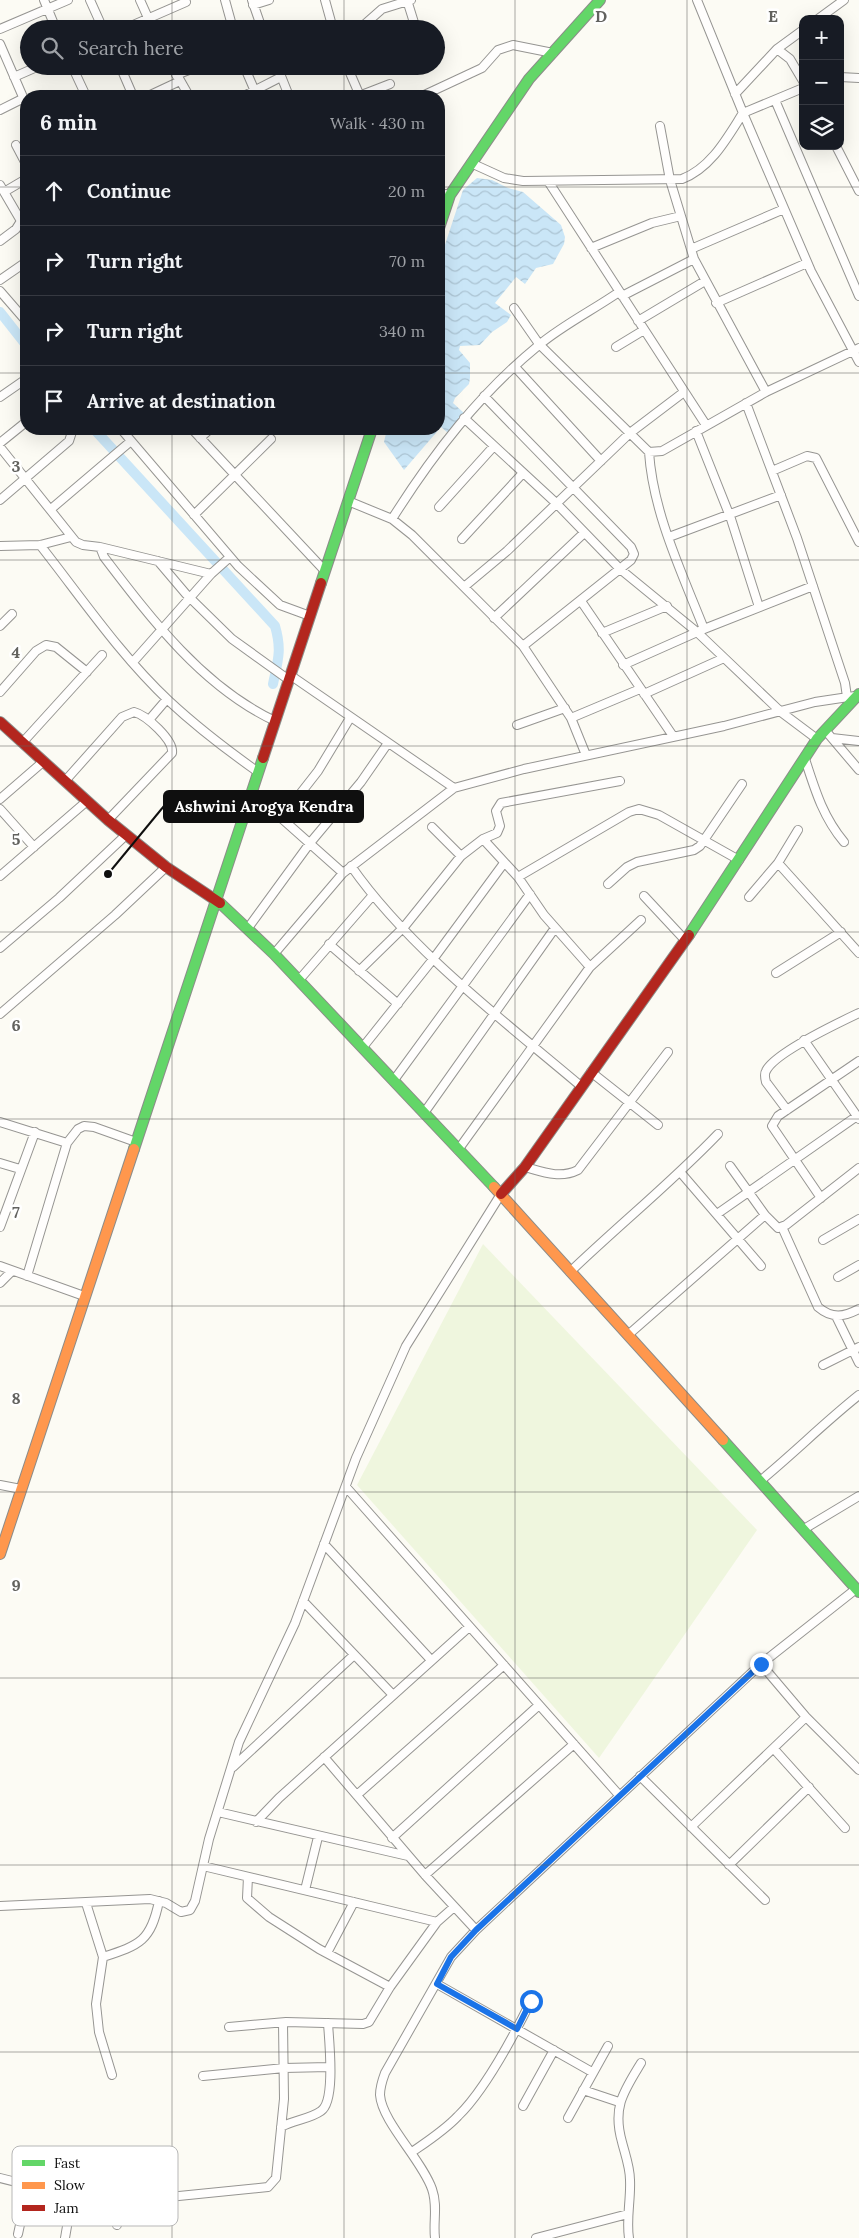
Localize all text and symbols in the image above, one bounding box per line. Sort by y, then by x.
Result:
text: D [595,6,607,26]
text: E [768,6,778,26]
map controls [799,15,844,150]
button: + [799,15,844,60]
search box [20,20,445,75]
icon: search [38,34,66,62]
text: Search here [78,36,184,60]
button: − [799,60,844,105]
button: layers [799,105,844,150]
text: 6 min [40,109,97,136]
text: Walk · 430 m [330,113,425,133]
icon: ahead [40,177,68,205]
text: Continue [87,179,171,203]
text: 20 m [388,181,425,201]
icon: right [40,247,68,275]
text: Turn right [87,249,183,273]
text: 70 m [389,251,425,271]
icon: right [40,317,68,345]
text: Turn right [87,319,183,343]
text: 340 m [379,321,425,341]
icon: arrive [40,387,68,415]
text: Arrive at destination [87,389,276,413]
text: 3 [12,456,21,476]
text: 4 [12,642,21,662]
callout: Ashwini Arogya Kendra [164,791,363,822]
text: Ashwini Arogya Kendra [174,796,354,816]
text: 5 [12,829,21,849]
text: 6 [11,1015,21,1035]
text: 7 [12,1202,20,1222]
text: 8 [11,1388,21,1408]
text: 9 [11,1575,21,1595]
route end [750,1653,773,1676]
route start [520,1990,543,2013]
legend [12,2146,178,2226]
text: Fast [54,2154,81,2172]
text: Slow [54,2176,86,2194]
text: Jam [53,2199,79,2217]

